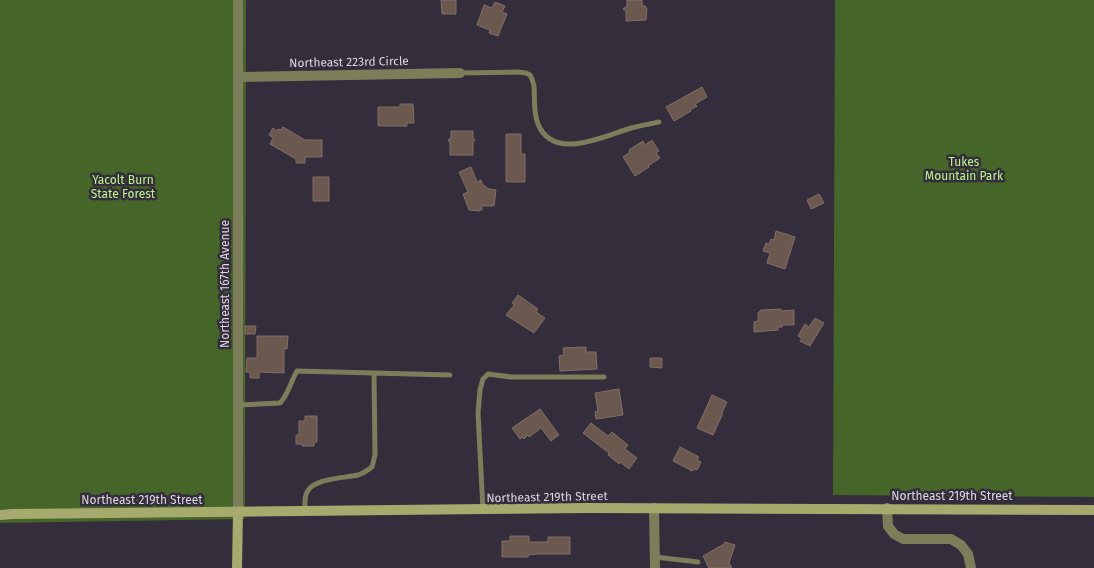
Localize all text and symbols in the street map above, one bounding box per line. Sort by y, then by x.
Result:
street label: Northeast 223rd Circle [289,54,409,70]
park label: Tukes Mountain Park [925,155,1004,183]
park label: Yacolt Burn State Forest [91,173,156,201]
street label: Northeast 167th Avenue [218,220,232,348]
street label: Northeast 219th Street [486,489,608,505]
street label: Northeast 219th Street [891,489,1013,503]
street label: Northeast 219th Street [81,493,203,507]

